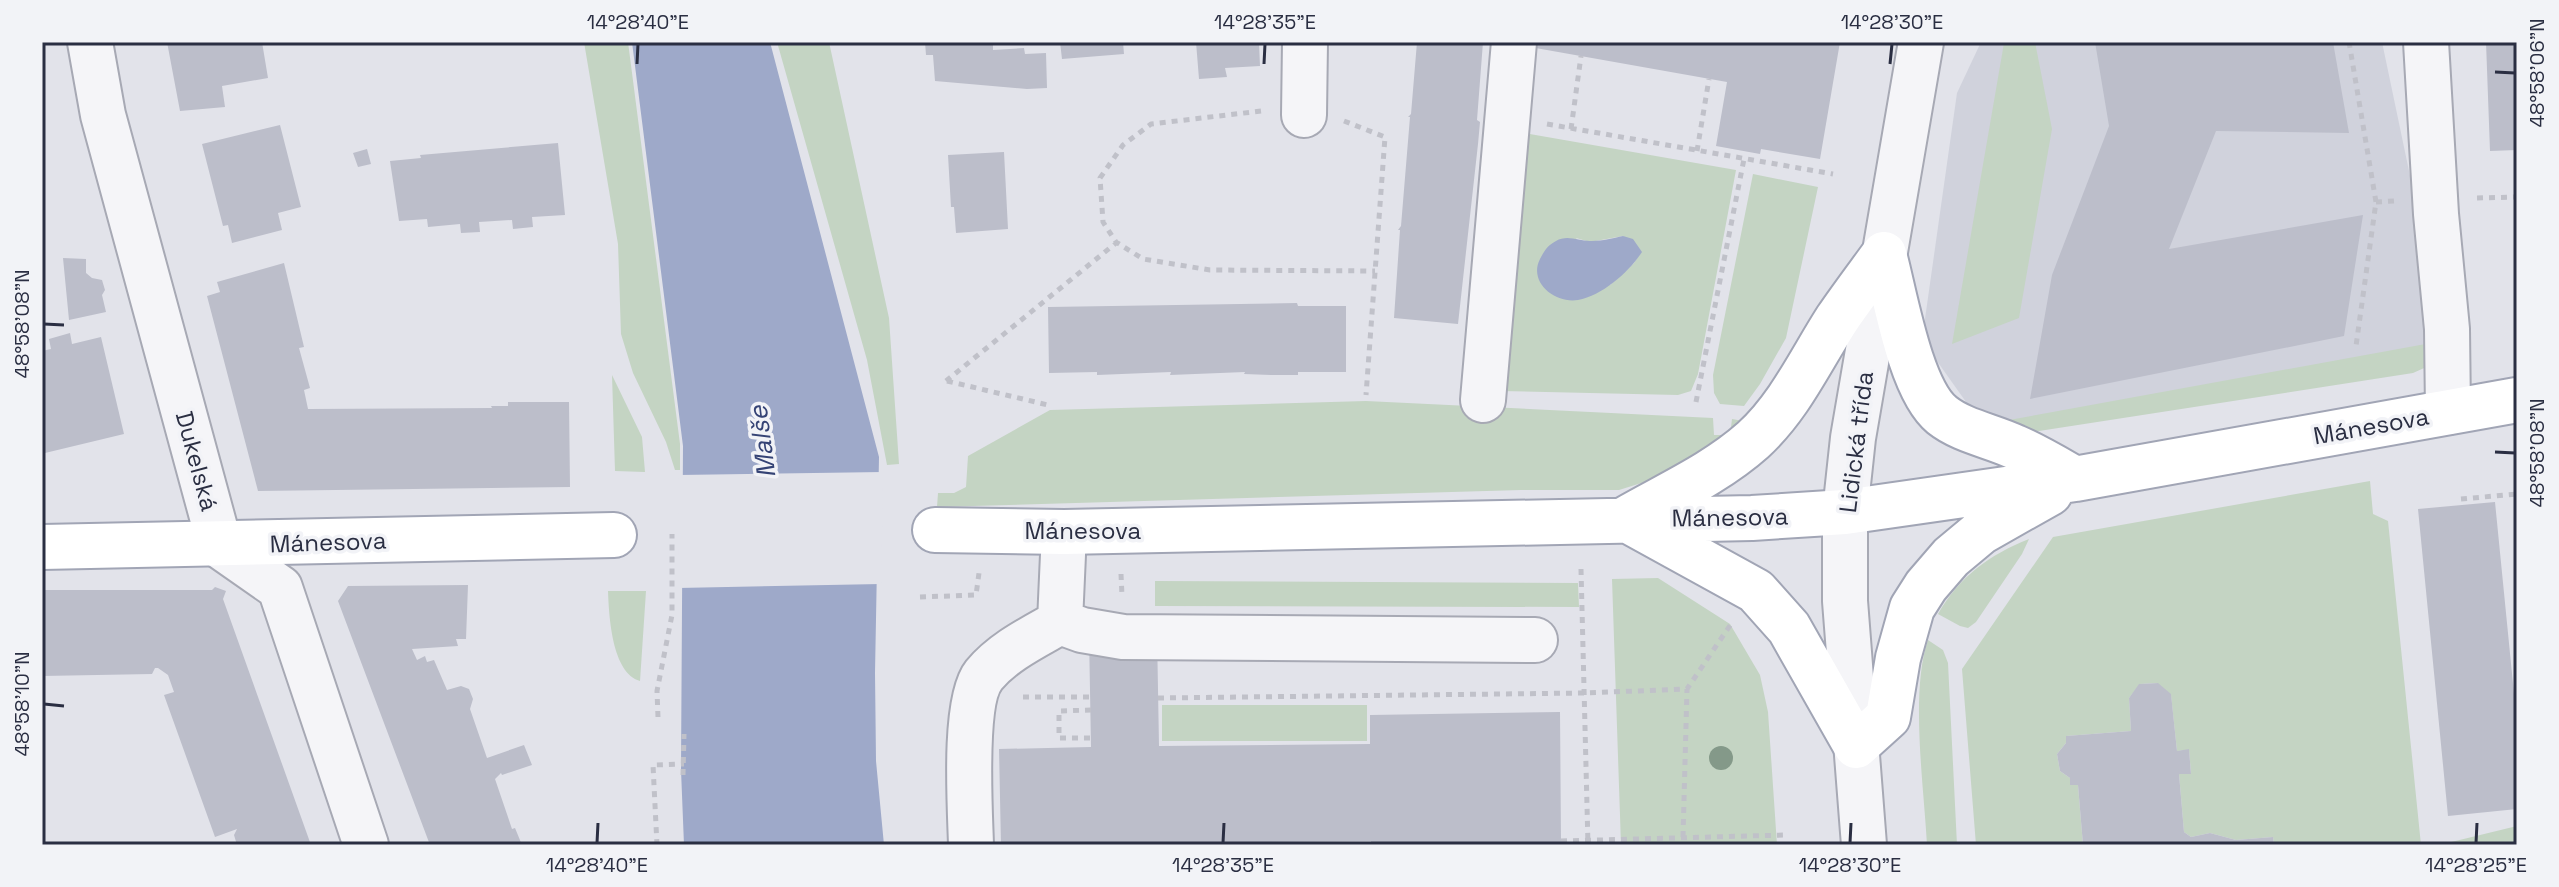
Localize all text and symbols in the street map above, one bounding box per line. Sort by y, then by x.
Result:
text: 14°28'40"E [587,9,689,35]
text: 14°28'35"E [1214,9,1316,35]
text: 14°28'30"E [1841,9,1943,35]
text: 48°58'06"N [2524,19,2550,127]
text: 48°58'08"N [9,269,35,379]
street label: Lidická třída [1832,369,1880,515]
text: 48°58'08"N [2524,398,2550,508]
street label: Mánesova [2311,401,2431,451]
water label: Malše [740,402,783,480]
street label: Dukelská [169,408,225,514]
street label: Mánesova [1671,500,1789,534]
street label: Mánesova [1025,515,1142,546]
street label: Mánesova [269,524,387,560]
text: 48°58'10"N [9,652,35,757]
text: 14°28'40"E [546,852,648,878]
text: 14°28'35"E [1172,852,1274,878]
text: 14°28'30"E [1799,852,1901,878]
text: 14°28'25"E [2425,852,2527,878]

